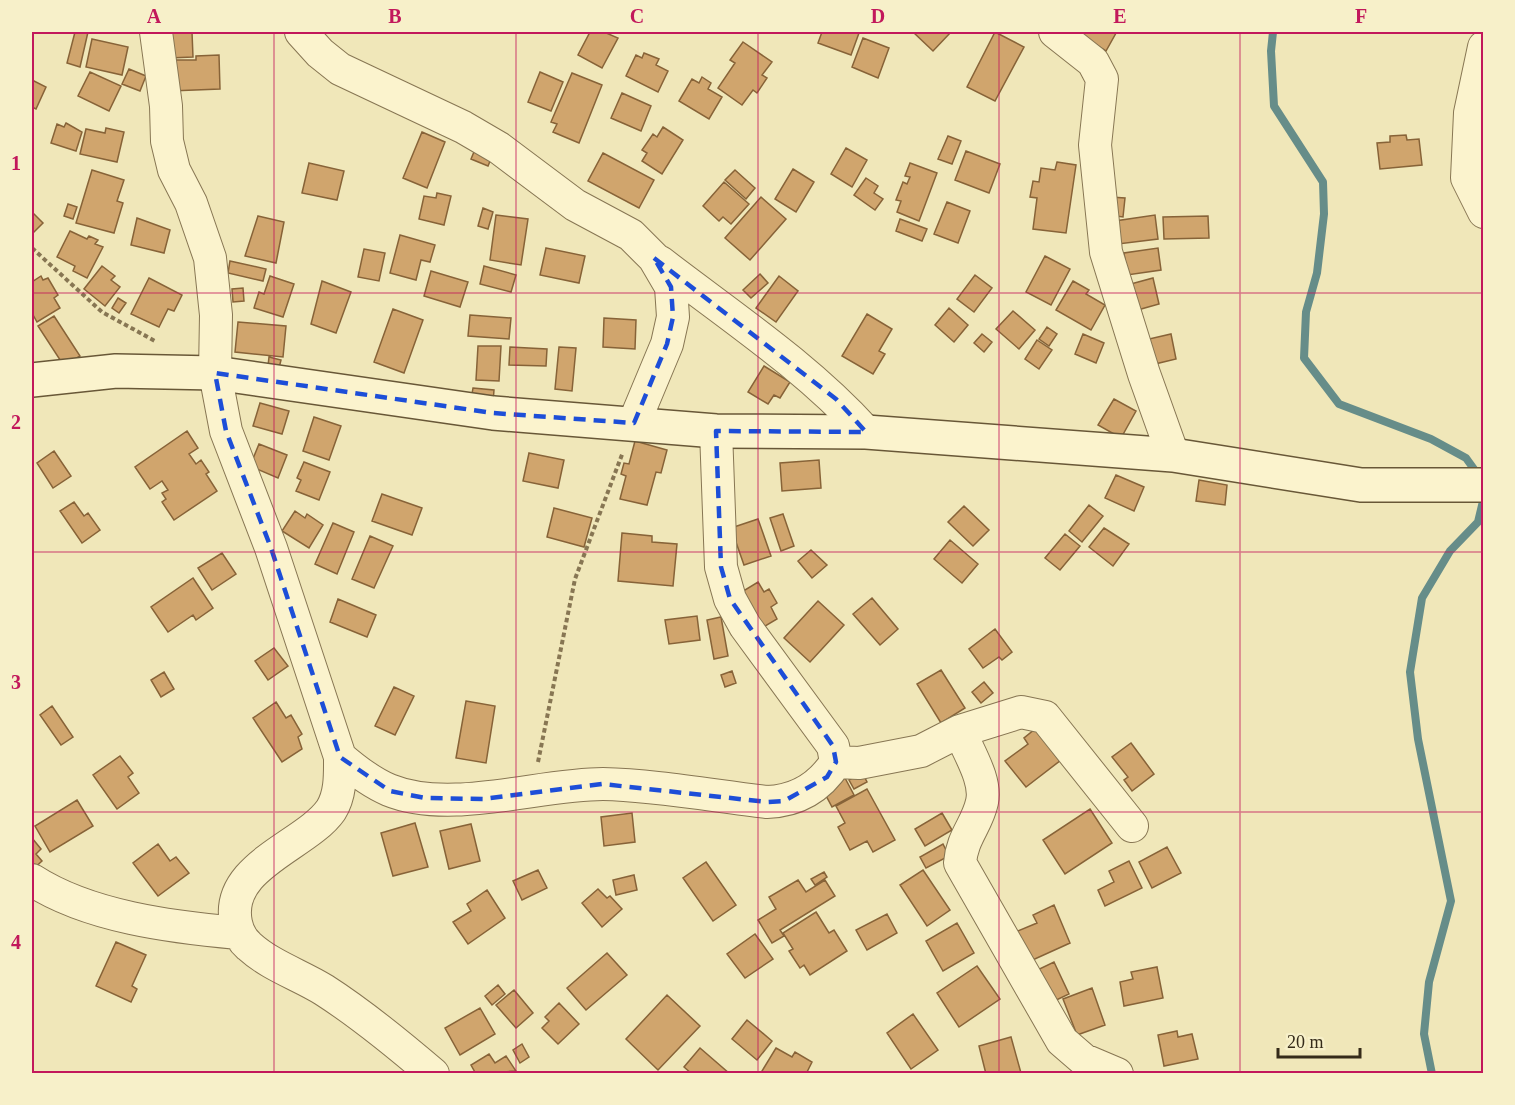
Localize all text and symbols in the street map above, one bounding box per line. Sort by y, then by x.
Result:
text: A [147,5,162,27]
text: B [388,5,402,27]
text: C [630,5,644,27]
text: D [871,5,885,27]
text: E [1113,5,1127,27]
text: F [1355,5,1367,27]
text: 1 [11,152,21,174]
text: 2 [11,411,21,433]
text: 3 [11,671,21,693]
text: 4 [11,931,21,953]
scale bar [1278,1021,1360,1059]
text: 20 m [1287,1032,1324,1052]

